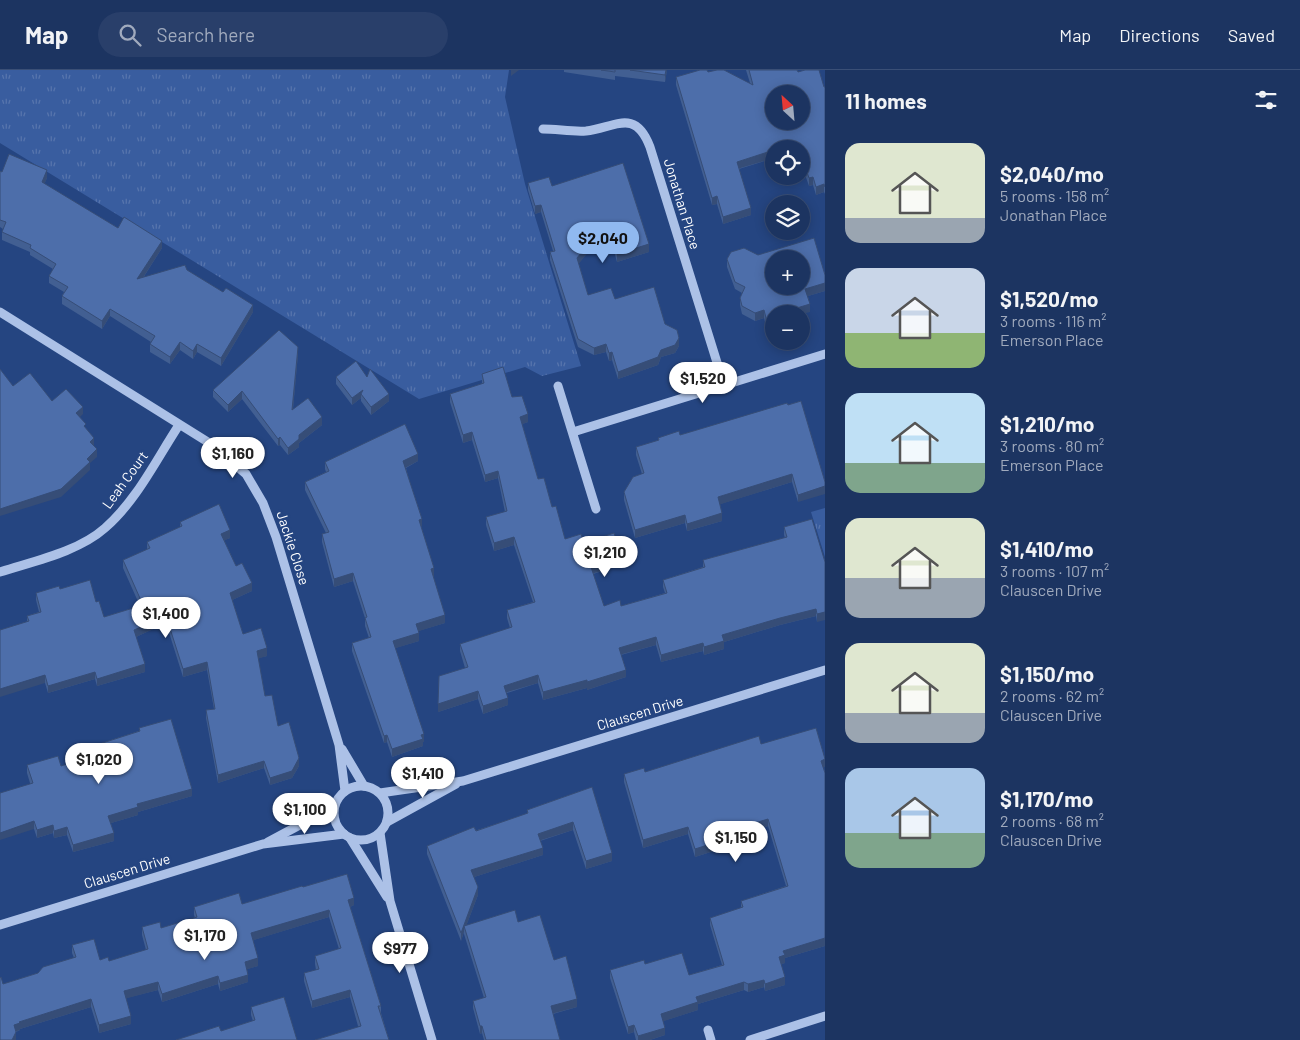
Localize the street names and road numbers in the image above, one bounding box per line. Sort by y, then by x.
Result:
street label: Jonathan Place [661,156,704,251]
street label: Leah Court [98,448,151,512]
street label: Jackie Close [274,509,313,587]
street label: Clauscen Drive [595,691,685,734]
street label: Clauscen Drive [82,849,172,892]

